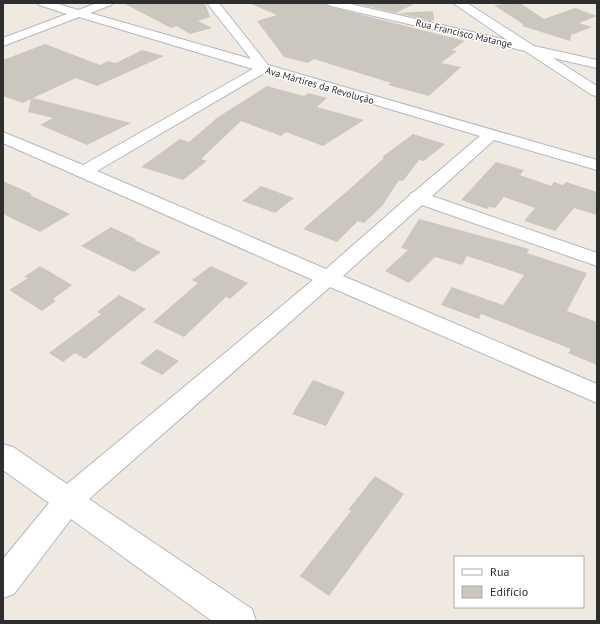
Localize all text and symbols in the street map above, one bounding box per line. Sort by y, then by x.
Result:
street label: Rua Francisco Matange [414,16,513,51]
street label: Ava Mártires da Revolução [264,64,376,107]
legend [454,556,584,608]
text: Rua [490,564,509,579]
text: Edifício [490,584,528,599]

